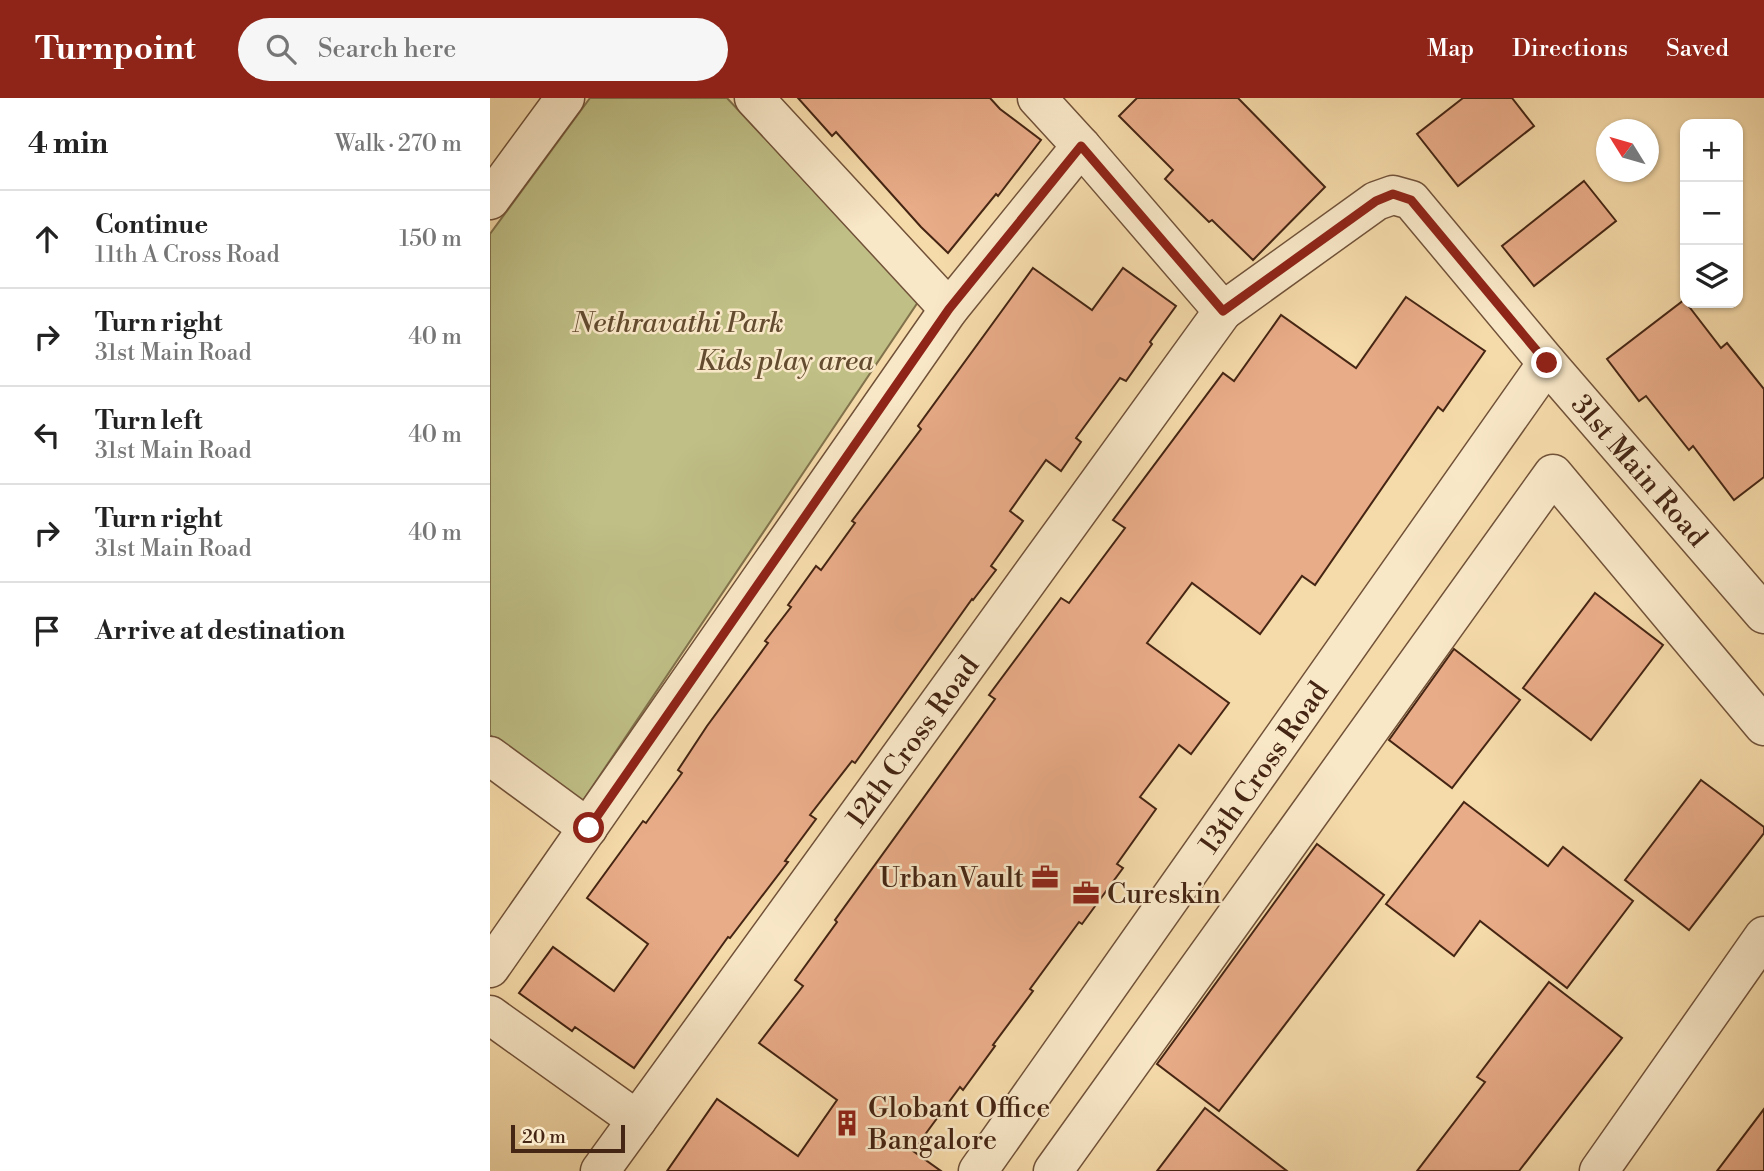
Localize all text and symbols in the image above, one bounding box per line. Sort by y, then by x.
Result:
search box [238,18,728,81]
text: Turnpoint [35,29,196,70]
icon: search [262,30,300,68]
text: Search here [318,33,456,65]
text: Map [1427,34,1474,64]
text: Directions [1512,34,1628,64]
text: Saved [1666,34,1729,64]
north arrow [1596,119,1659,182]
map controls [1680,119,1743,308]
button: + [1680,119,1743,182]
text: 4 min [28,125,108,163]
text: Walk · 270 m [335,130,462,158]
button: − [1680,182,1743,245]
text: Continue [95,209,208,241]
icon: ahead [28,220,66,258]
text: 150 m [399,225,462,253]
text: 11th A Cross Road [95,241,280,269]
button: layers [1680,245,1743,308]
park label: Nethravathi Park [571,306,784,341]
text: Turn right [95,307,223,339]
icon: right [28,318,66,356]
text: 40 m [408,323,462,351]
text: 31st Main Road [95,339,252,367]
park label: Kids play area [696,344,874,379]
route end [1531,347,1562,378]
street label: 31st Main Road [1563,388,1715,554]
text: Turn left [95,405,203,437]
icon: left [28,416,66,454]
text: 40 m [408,421,462,449]
text: 31st Main Road [95,437,252,465]
text: Turn right [95,503,223,535]
icon: right [28,514,66,552]
text: 40 m [408,519,462,547]
text: 31st Main Road [95,535,252,563]
icon: arrive [28,612,66,650]
text: Arrive at destination [95,615,345,647]
street label: 12th Cross Road [839,649,987,834]
street label: 13th Cross Road [1192,675,1337,861]
route start [573,812,604,843]
place label: UrbanVault [879,861,1024,896]
office icon: UrbanVault [1030,862,1060,892]
place label: Cureskin [1107,877,1221,912]
office icon: Cureskin [1071,878,1101,908]
place label: Globant Office Bangalore [867,1091,1050,1158]
building icon: Globant Office Bangalore [832,1108,862,1138]
scale bar [511,1122,625,1154]
text: 20 m [522,1125,566,1149]

